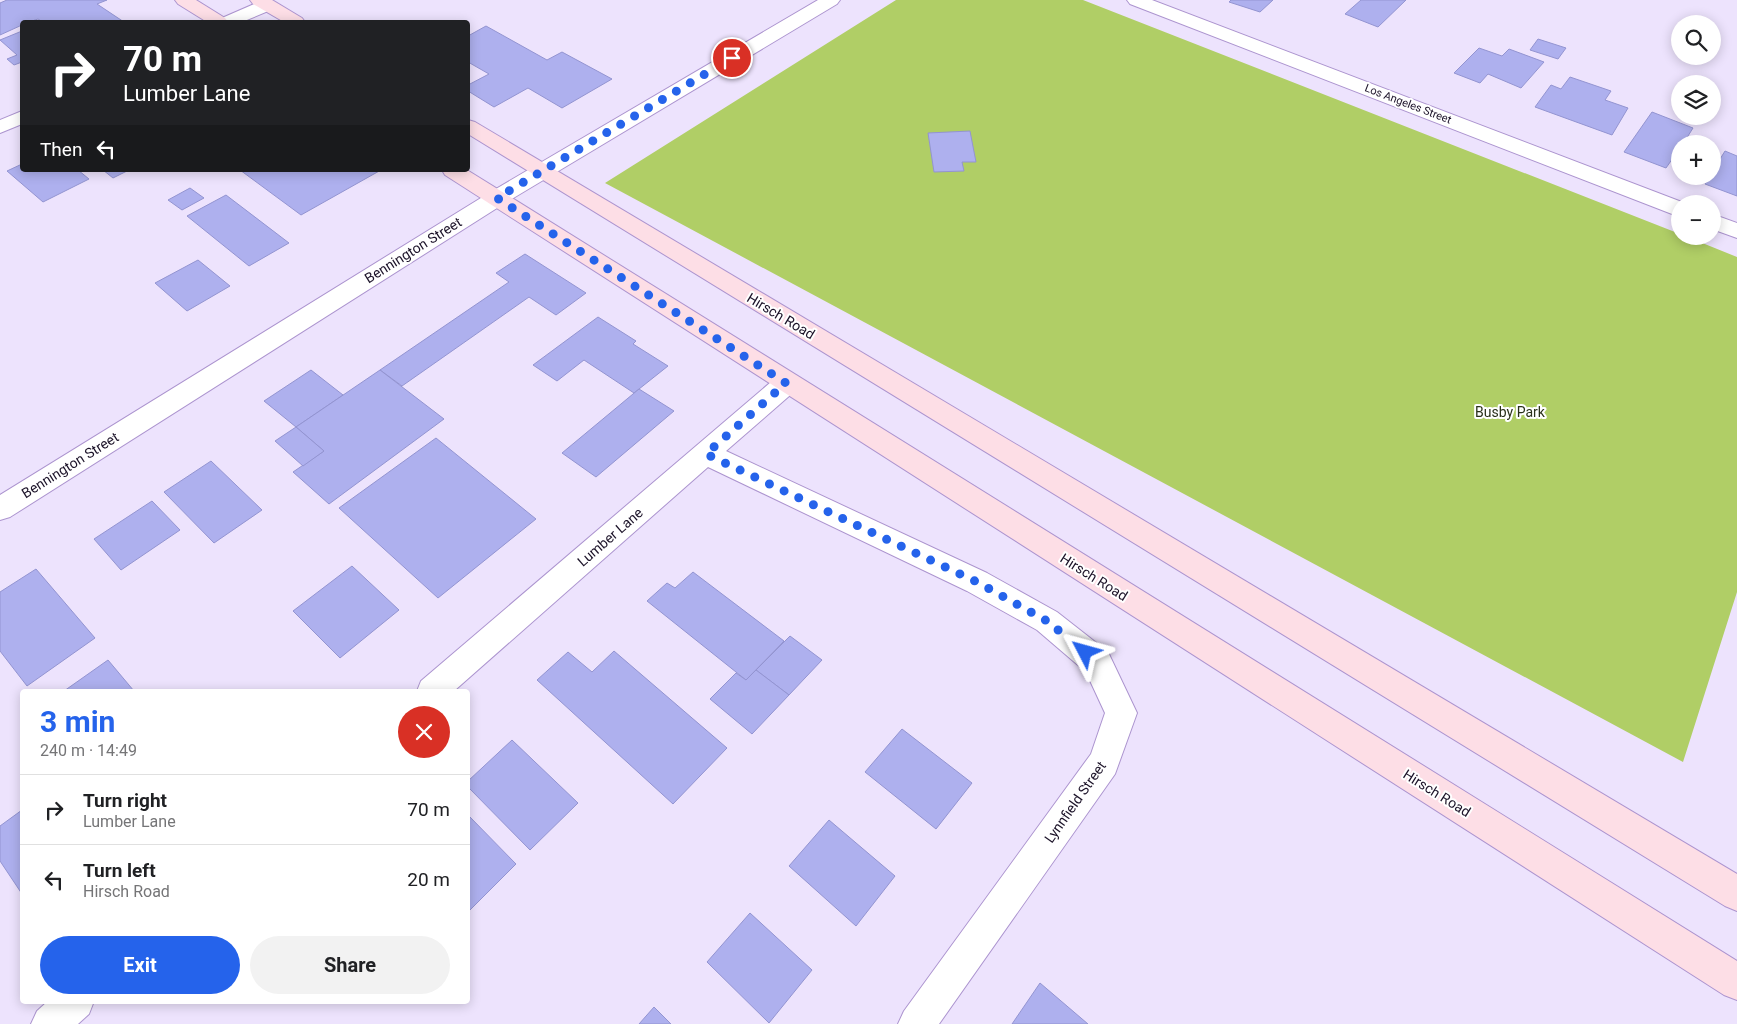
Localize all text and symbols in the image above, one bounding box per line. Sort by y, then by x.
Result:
map controls [1671,15,1721,245]
button: search [1671,15,1721,65]
pin [711,37,753,79]
text: 70 m [123,39,202,80]
icon: right [40,40,105,105]
icon: arrive [718,44,746,72]
button: layers [1671,75,1721,125]
text: Lumber Lane [123,81,250,106]
street label: Los Angeles Street [1363,81,1454,127]
icon: left [92,135,120,163]
button: + [1671,135,1721,185]
text: Then [40,138,82,161]
button: − [1671,195,1721,245]
street label: Bennington Street [362,214,465,286]
street label: Hirsch Road [744,290,818,342]
park label: Busby Park [1475,404,1546,420]
street label: Bennington Street [19,429,122,501]
street label: Lumber Lane [574,504,646,570]
street label: Hirsch Road [1058,550,1130,604]
position arrow [1058,625,1110,677]
text: 3 min [40,704,115,739]
button: close [398,706,450,758]
text: 240 m · 14:49 [40,741,137,760]
street label: Lynnfield Street [1041,758,1109,846]
street label: Hirsch Road [1401,766,1473,820]
text: Turn right [83,789,167,812]
icon: right [40,796,68,824]
text: 70 m [407,798,450,821]
text: Lumber Lane [83,812,176,831]
text: Turn left [83,859,156,882]
icon: left [40,866,68,894]
text: 20 m [407,868,450,891]
text: Hirsch Road [83,882,170,901]
button: Exit [40,936,240,994]
button: Share [250,936,450,994]

